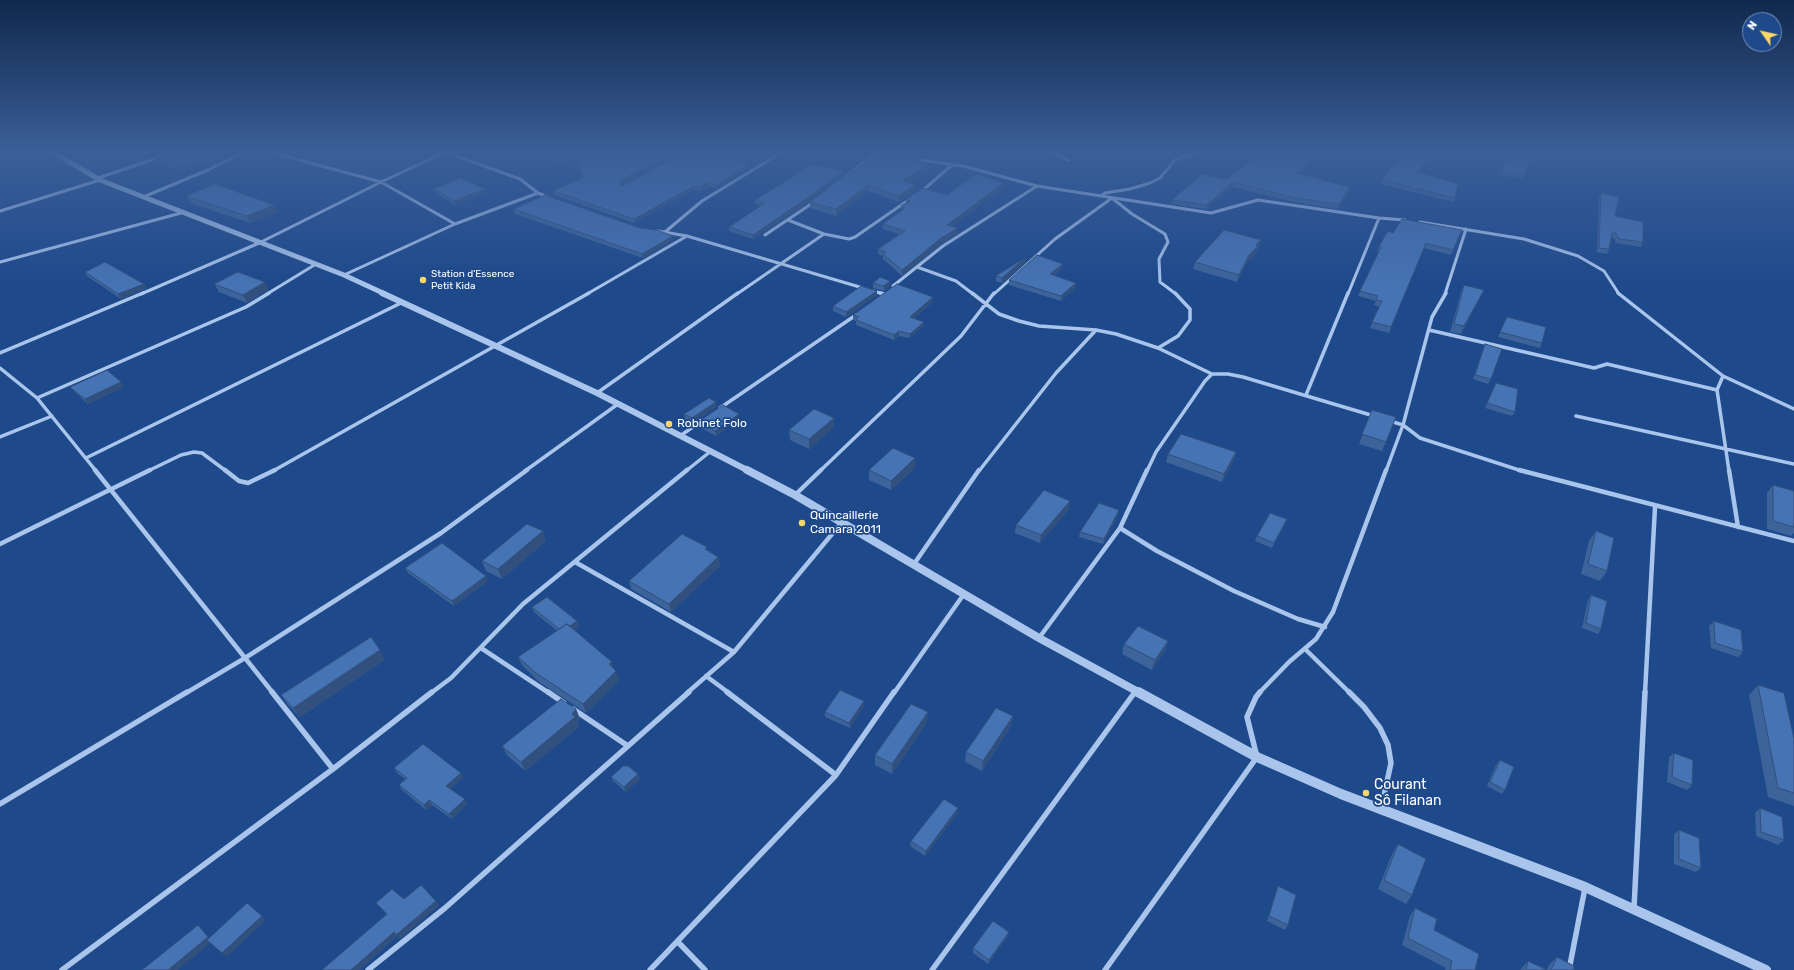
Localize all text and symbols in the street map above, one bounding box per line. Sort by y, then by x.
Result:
north arrow [1742,12,1782,52]
text: N [1745,19,1760,32]
place label: Station d'Essence Petit Kida [431,268,514,292]
marker: Station d'Essence Petit Kida [418,275,428,285]
place label: Robinet Folo [677,417,747,431]
marker: Robinet Folo [664,419,674,429]
place label: Quincaillerie Camara 2011 [810,509,881,537]
marker: Quincaillerie Camara 2011 [797,518,807,528]
place label: Courant Sô Filanan [1374,777,1442,810]
marker: Courant Sô Filanan [1361,788,1371,798]

